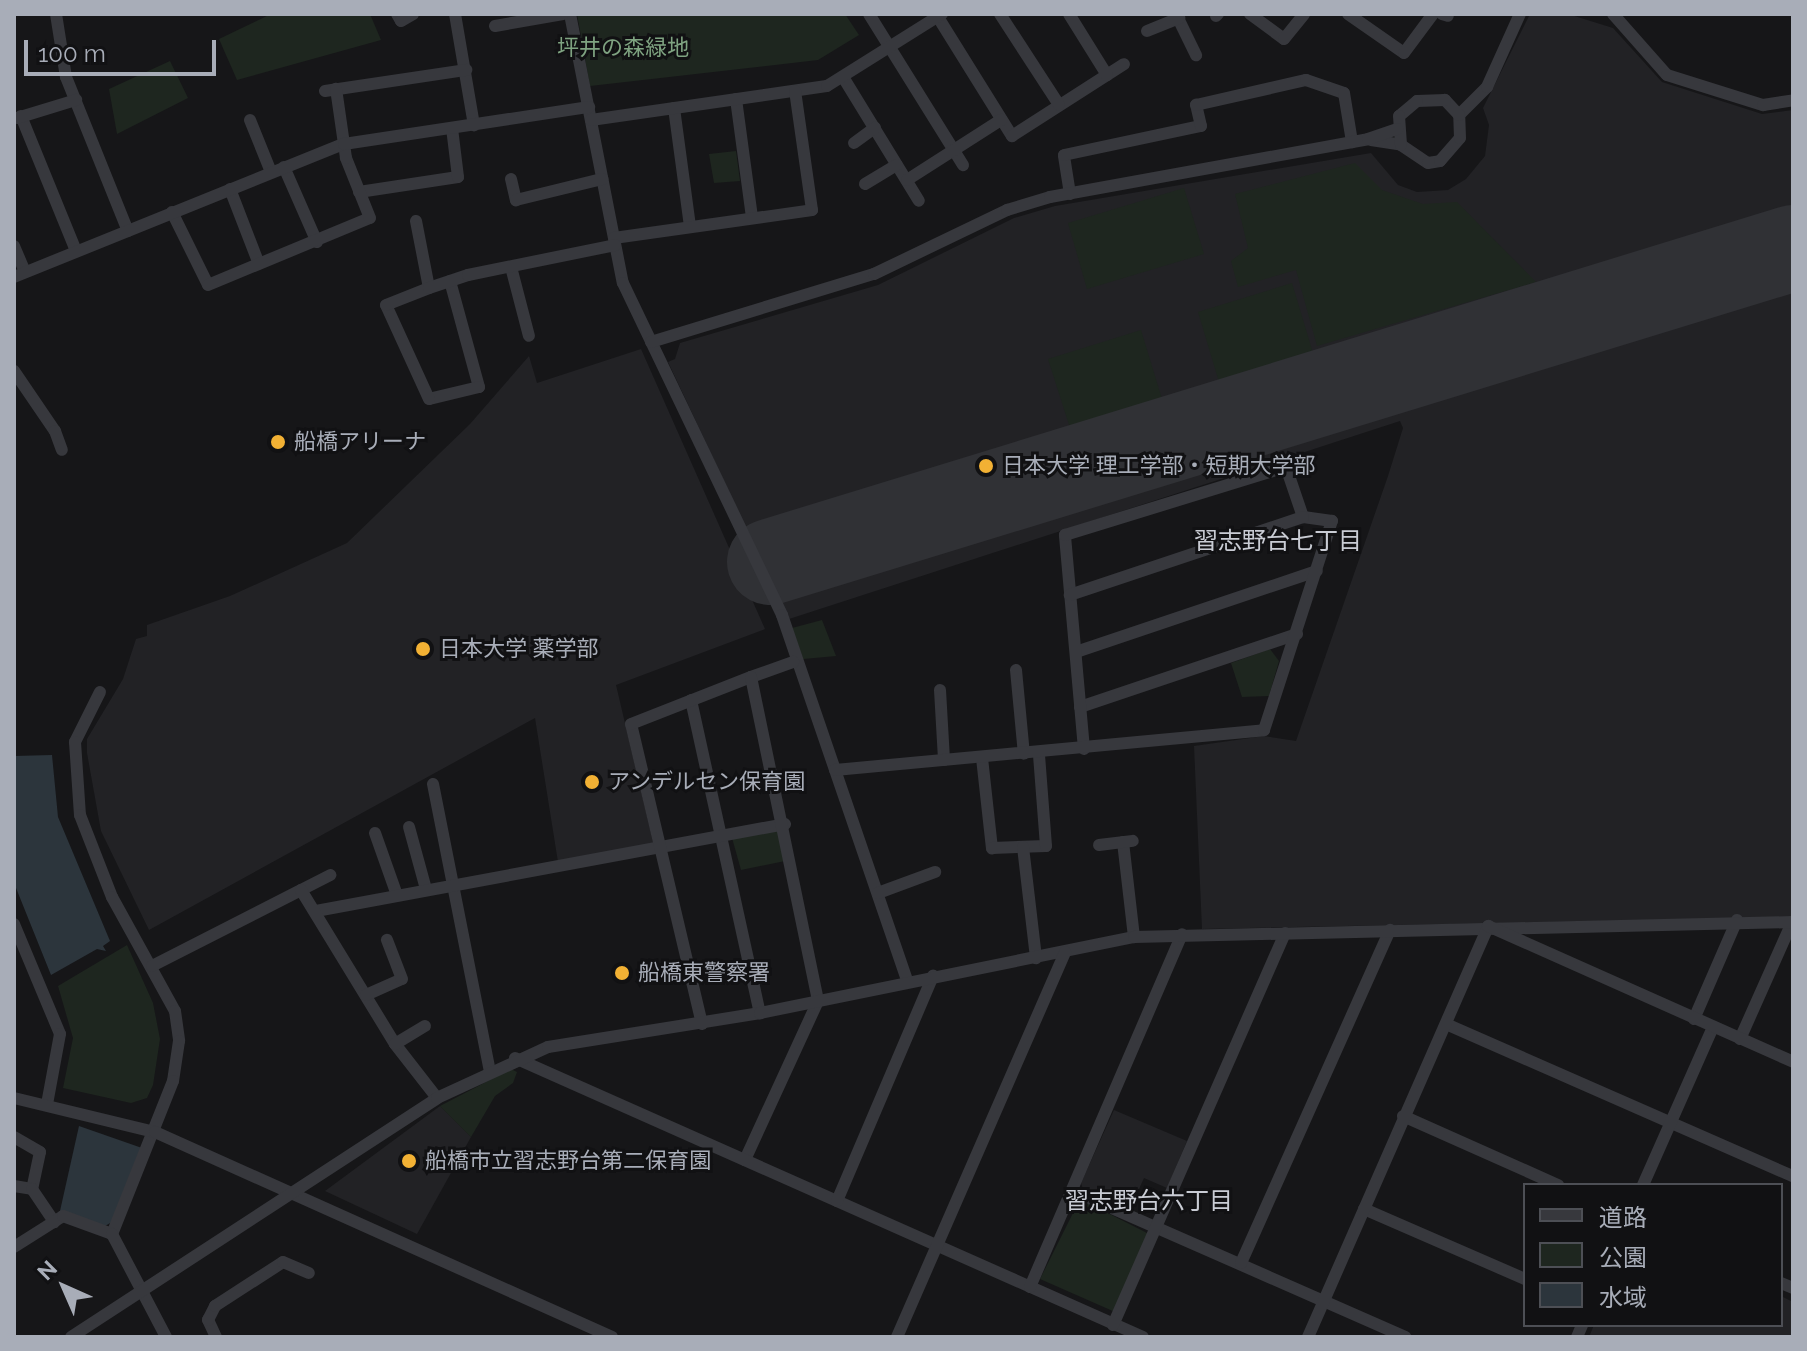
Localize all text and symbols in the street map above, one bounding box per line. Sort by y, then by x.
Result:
scale bar [28,24,220,74]
park label: 坪井の森緑地 [557,35,689,61]
text: 100 m [38,39,106,68]
place label: 船橋アリーナ [294,429,426,455]
marker: 船橋アリーナ [269,433,287,451]
place label: 日本大学 理工学部・短期大学部 [1002,453,1316,479]
marker: 日本大学 理工学部・短期大学部 [977,457,995,475]
district label: 習志野台七丁目 [1194,527,1362,555]
place label: 日本大学 薬学部 [439,636,599,662]
marker: 日本大学 薬学部 [414,640,432,658]
place label: アンデルセン保育園 [608,769,806,795]
marker: アンデルセン保育園 [583,773,601,791]
place label: 船橋東警察署 [638,960,770,986]
marker: 船橋東警察署 [613,964,631,982]
place label: 船橋市立習志野台第二保育園 [425,1148,711,1174]
marker: 船橋市立習志野台第二保育園 [400,1152,418,1170]
legend [1523,1183,1783,1327]
district label: 習志野台六丁目 [1065,1187,1233,1215]
text: 道路 [1599,1203,1647,1232]
text: 公園 [1599,1243,1647,1272]
north arrow [24,1247,104,1327]
text: N [32,1255,62,1285]
text: 水域 [1599,1283,1647,1312]

